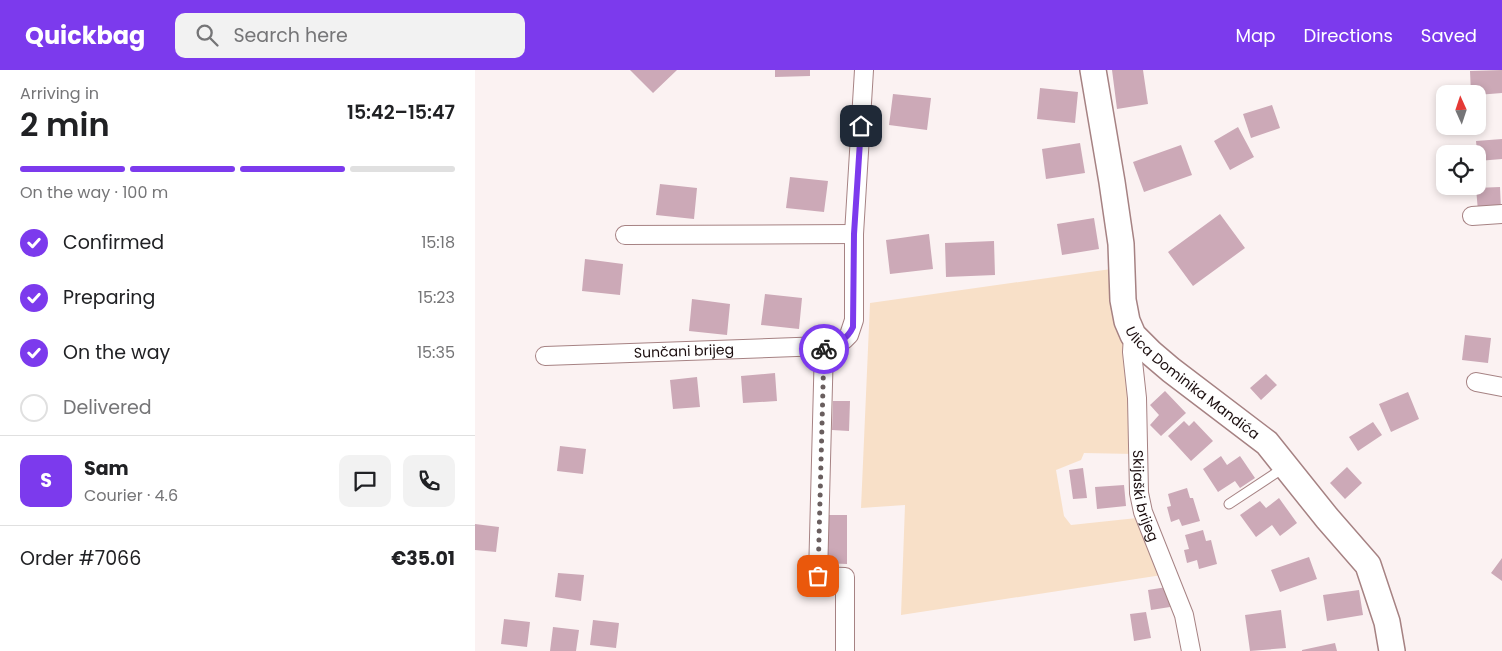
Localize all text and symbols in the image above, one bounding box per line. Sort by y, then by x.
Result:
search box [175,13,525,58]
text: Quickbag [25,19,145,52]
icon: search [193,21,221,49]
text: Search here [233,22,348,49]
text: Map [1236,23,1275,48]
text: Directions [1303,23,1393,48]
text: Saved [1421,23,1477,48]
text: Arriving in [20,82,99,105]
north arrow [1436,85,1486,135]
map controls [1436,85,1486,195]
text: 15:42–15:47 [347,99,455,126]
text: 2 min [20,102,110,147]
pin [840,105,882,147]
icon: home [847,112,875,140]
button: locate [1436,145,1486,195]
text: On the way · 100 m [20,181,168,204]
icon: check [20,229,48,257]
text: Confirmed [63,229,164,256]
text: 15:18 [421,231,455,254]
icon: check [20,284,48,312]
text: Preparing [63,284,155,311]
text: 15:23 [418,286,455,309]
street label: Ulica Dominika Mandića [1120,323,1264,444]
courier [799,324,849,374]
icon: bike [810,335,838,363]
icon: check [20,339,48,367]
text: On the way [63,339,170,366]
street label: Sunčani brijeg [634,339,734,363]
text: 15:35 [417,341,455,364]
text: Delivered [63,394,152,421]
street label: Skijaški brijeg [1128,450,1164,544]
text: Sam [84,455,129,482]
button: chat [339,455,391,507]
button: phone [403,455,455,507]
text: S [40,467,52,494]
text: Courier · 4.6 [84,484,178,507]
text: Order #7066 [20,545,141,572]
text: €35.01 [391,545,455,572]
pin [797,555,839,597]
icon: bag [804,562,832,590]

